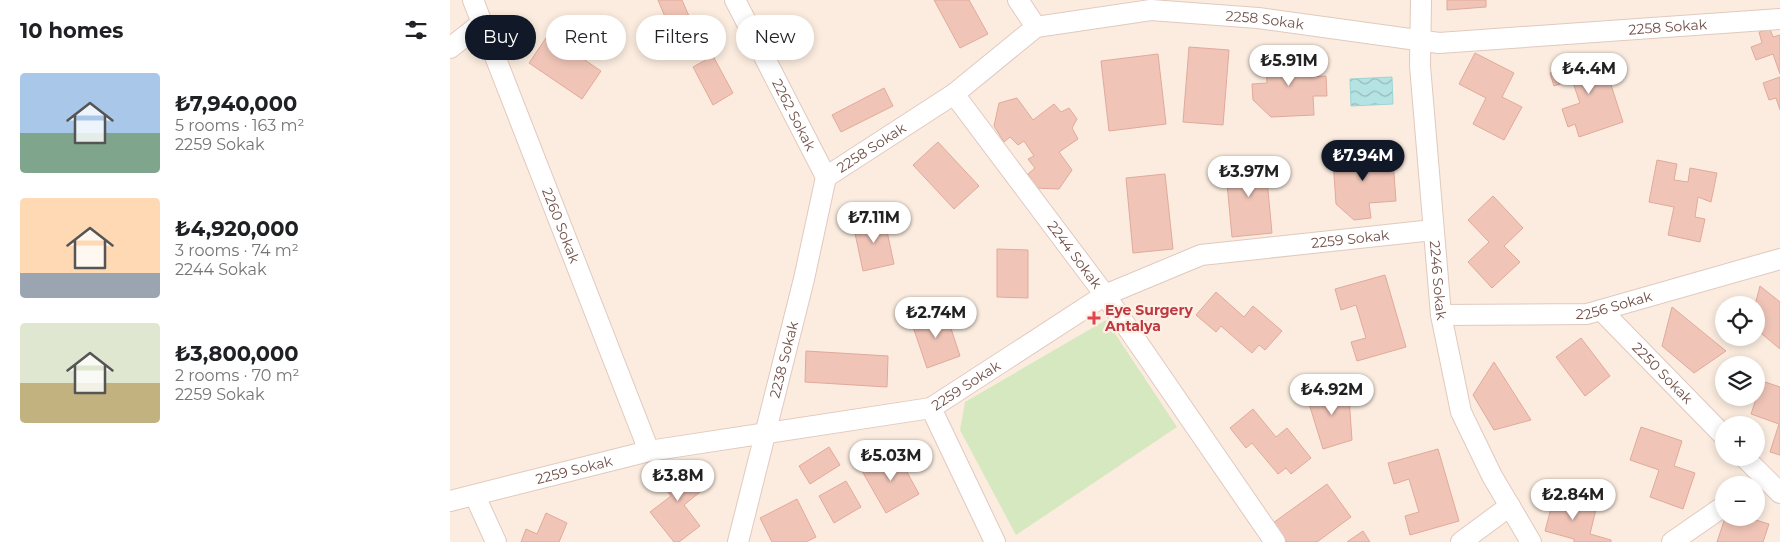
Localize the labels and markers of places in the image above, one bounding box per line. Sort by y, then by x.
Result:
pin: ₺5.91M [1248,44,1330,87]
pin: ₺4.4M [1554,52,1624,95]
pin: ₺7.94M [1322,140,1404,182]
pin: ₺3.97M [1208,156,1290,198]
pin: ₺7.11M [833,202,915,244]
pin: ₺2.74M [895,296,977,339]
place label: Eye Surgery Antalya [1104,301,1193,335]
marker: Eye Surgery Antalya [1087,311,1101,325]
pin: ₺4.92M [1291,374,1373,416]
pin: ₺5.03M [850,440,932,482]
pin: ₺3.8M [643,460,713,502]
pin: ₺2.84M [1532,478,1614,521]

